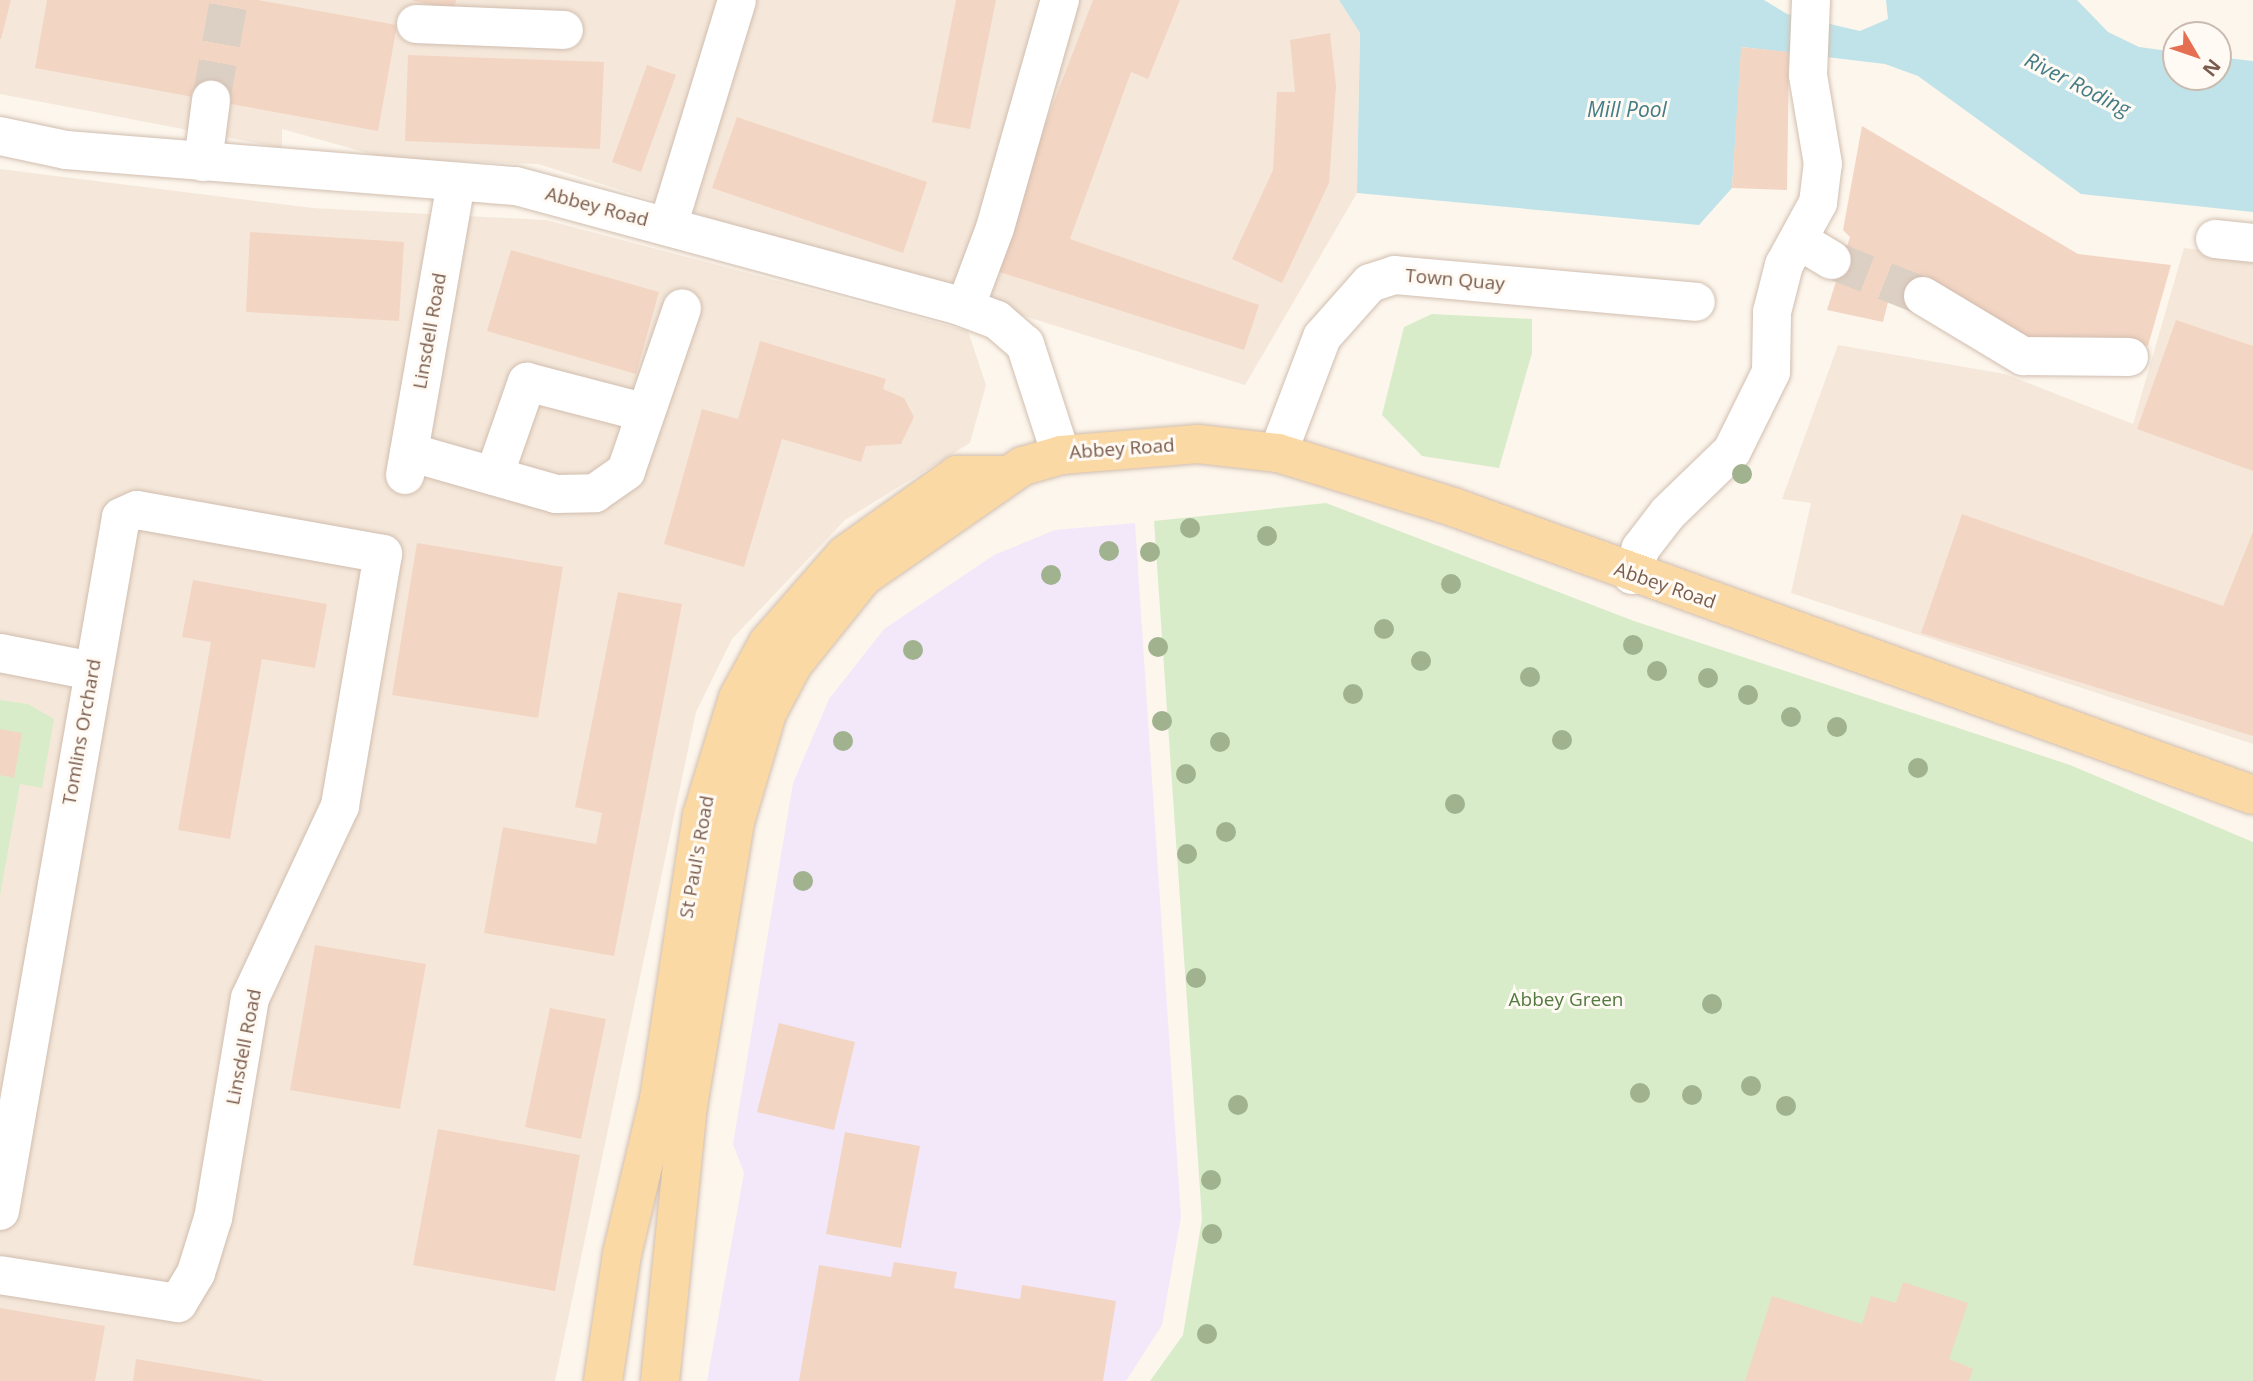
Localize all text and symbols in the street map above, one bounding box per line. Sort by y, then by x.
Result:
north arrow [2162,21,2232,91]
water label: River Roding [2021,47,2135,121]
text: N [2197,54,2227,82]
water label: Mill Pool [1587,96,1667,122]
street label: Abbey Road [543,182,651,232]
street label: Town Quay [1404,264,1506,296]
street label: Linsdell Road [409,271,451,391]
street label: Abbey Road [1068,434,1176,464]
street label: Abbey Road [1611,558,1719,614]
street label: Tomlins Orchard [58,657,106,807]
street label: St Paul's Road [675,794,719,920]
street label: Linsdell Road [222,987,266,1107]
park label: Abbey Green [1509,989,1623,1011]

